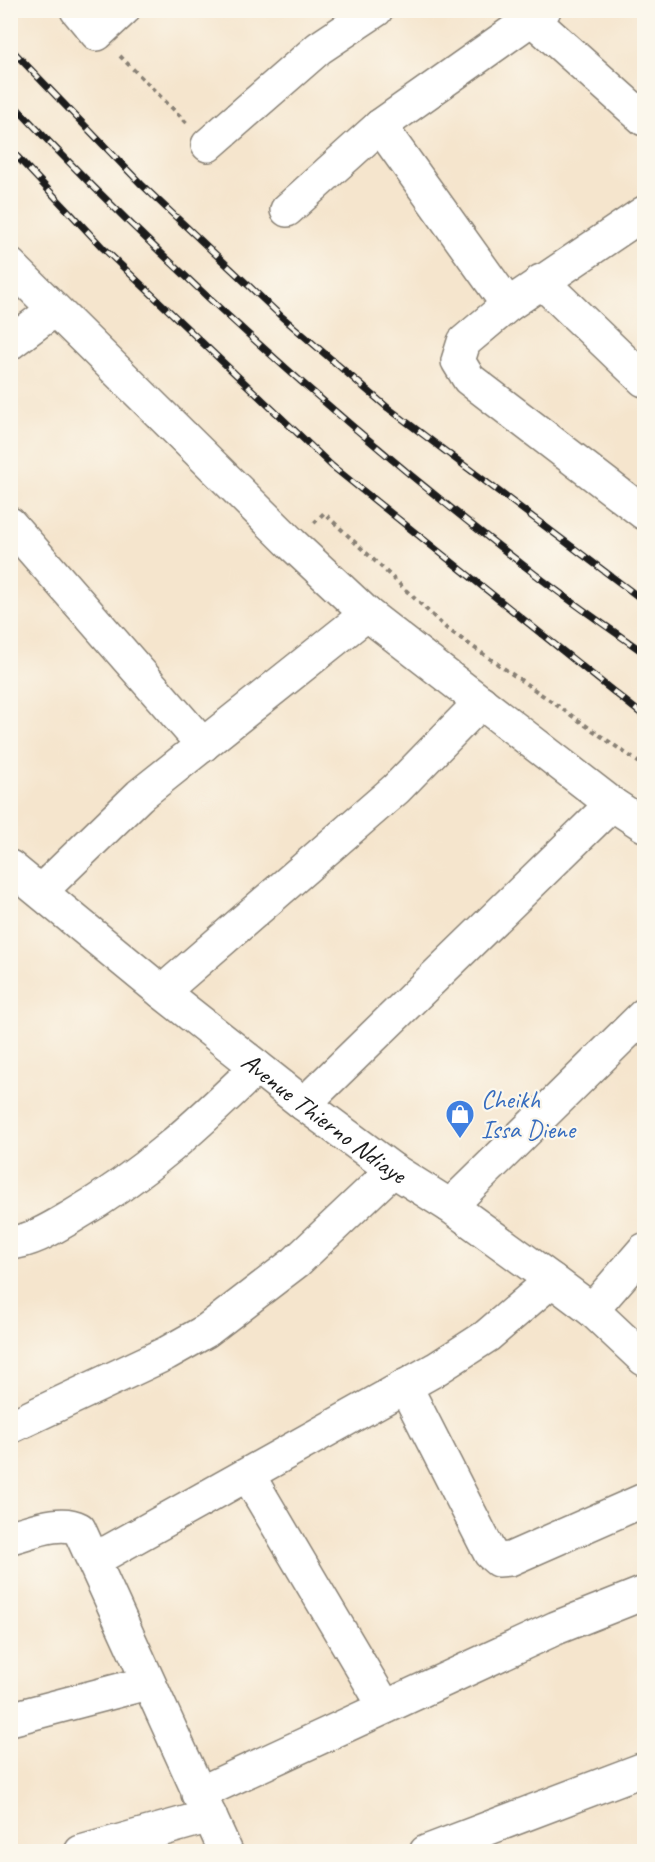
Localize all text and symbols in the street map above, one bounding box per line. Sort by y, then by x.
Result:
street label: Avenue Thierno Ndiaye [235,1045,414,1192]
place label: Cheikh Issa Diene [481,1083,578,1146]
shop icon: Cheikh Issa Diene [444,1098,476,1140]

